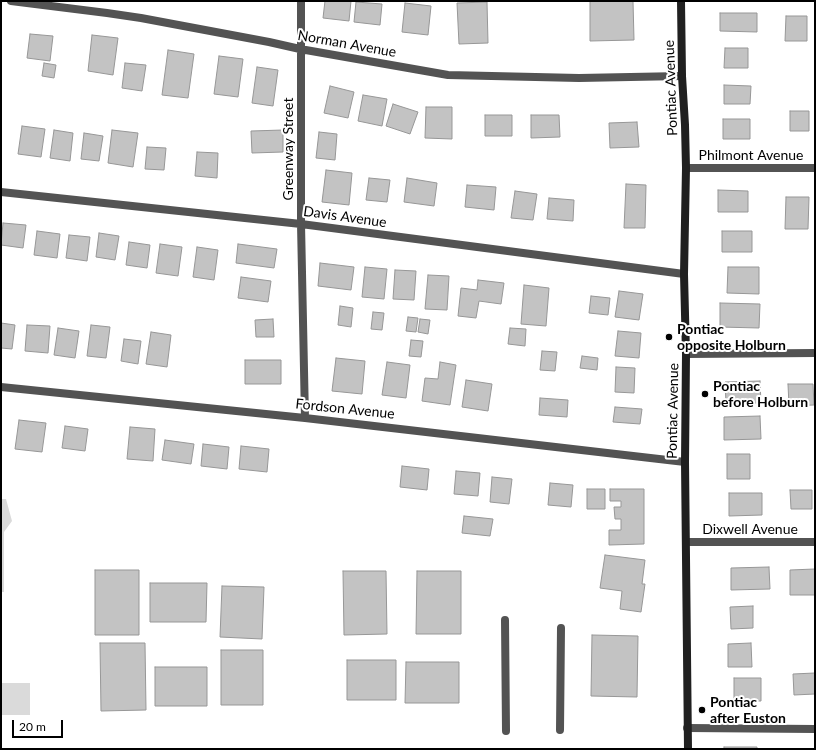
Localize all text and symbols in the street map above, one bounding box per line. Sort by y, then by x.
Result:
street label: Norman Avenue [296,27,398,61]
street label: Pontiac Avenue [661,40,681,136]
street label: Greenway Street [280,98,296,200]
street label: Philmont Avenue [699,147,803,163]
street label: Davis Avenue [302,203,388,231]
place label: Pontiac opposite Holburn [677,321,786,354]
marker: Pontiac opposite Holburn [664,332,674,342]
street label: Pontiac Avenue [664,363,682,459]
place label: Pontiac before Holburn [713,378,808,410]
marker: Pontiac before Holburn [700,389,710,399]
street label: Fordson Avenue [295,395,395,423]
street label: Dixwell Avenue [702,521,798,537]
place label: Pontiac after Euston [710,694,786,726]
marker: Pontiac after Euston [697,705,707,715]
scale bar [14,712,65,738]
text: 20 m [19,719,46,734]

